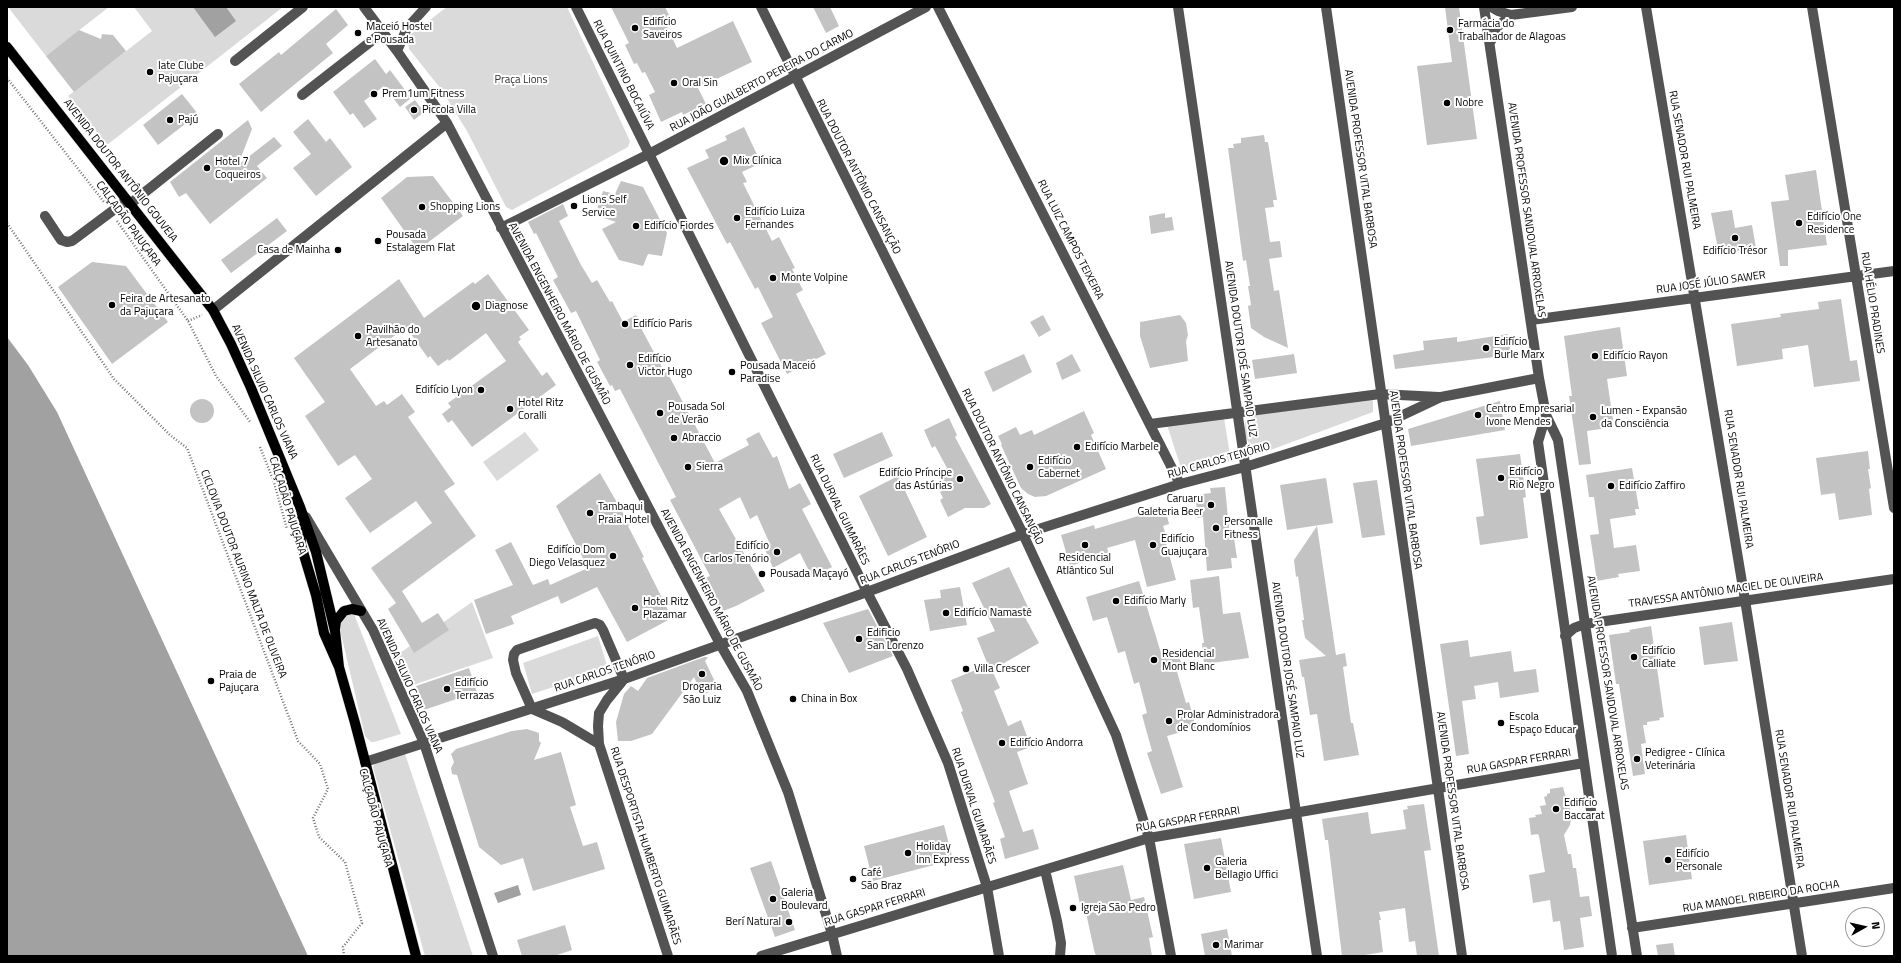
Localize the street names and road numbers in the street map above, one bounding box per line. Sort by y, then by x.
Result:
street label: RUA QUINTINO BOCAIÚVA [589,18,657,132]
street label: RUA JOÃO GUALBERTO PEREIRA DO CARMO [668,27,856,135]
street label: AVENIDA PROFESSOR VITAL BARBOSA [1341,69,1379,249]
street label: RUA SENADOR RUI PALMEIRA [1665,90,1703,230]
street label: AVENIDA DOUTOR ANTÔNIO GOUVEIA [60,97,180,245]
street label: RUA DOUTOR ANTÔNIO CANSANÇÃO [813,97,903,257]
street label: AVENIDA PROFESSOR SANDOVAL ARROXELAS [1504,102,1548,318]
street label: RUA LUIZ CAMPOS TEIXEIRA [1034,178,1106,302]
street label: CALÇADÃO PAJUÇARA [93,179,163,269]
street label: AVENIDA ENGENHEIRO MÁRIO DE GUSMÃO [505,221,613,407]
street label: RUA HÉLIO PRADINES [1857,251,1887,355]
street label: AVENIDA DOUTOR JOSÉ SAMPAIO LUZ [1221,260,1259,438]
street label: RUA JOSÉ JÚLIO SAWER [1655,269,1767,297]
street label: AVENIDA SILVIO CARLOS VIANA [228,322,300,462]
street label: RUA DOUTOR ANTÔNIO CANSANÇÃO [958,387,1046,547]
street label: AVENIDA PROFESSOR VITAL BARBOSA [1386,390,1424,570]
street label: RUA SENADOR RUI PALMEIRA [1720,409,1756,549]
street label: RUA CARLOS TENÓRIO [1166,440,1272,482]
street label: RUA DURVAL GUIMARÃES [806,452,872,568]
street label: CALÇADÃO PAJUÇARA [266,455,308,557]
street label: CICLOVIA DOUTOR AURINO MALTA DE OLIVEIRA [197,468,289,680]
street label: AVENIDA ENGENHEIRO MÁRIO DE GUSMÃO [657,507,765,693]
street label: RUA CARLOS TENÓRIO [858,538,962,588]
street label: TRAVESSA ANTÔNIO MACIEL DE OLIVEIRA [1628,571,1824,611]
street label: AVENIDA PROFESSOR SANDOVAL ARROXELAS [1584,575,1630,791]
street label: AVENIDA DOUTOR JOSÉ SAMPAIO LUZ [1268,581,1306,759]
street label: AVENIDA SILVIO CARLOS VIANA [373,616,445,756]
street label: RUA CARLOS TENÓRIO [553,648,657,696]
street label: AVENIDA PROFESSOR VITAL BARBOSA [1433,711,1471,891]
street label: RUA SENADOR RUI PALMEIRA [1771,729,1807,869]
street label: RUA DESPORTISTA HUMBERTO GUIMARÃES [607,745,683,947]
street label: RUA DURVAL GUIMARÃES [948,746,998,866]
street label: RUA GASPAR FERRARI [1466,746,1572,778]
street label: CALÇADÃO PAJUÇARA [355,767,395,869]
street label: RUA GASPAR FERRARI [1135,804,1241,836]
street label: RUA MANOEL RIBEIRO DA ROCHA [1682,878,1840,916]
street label: RUA GASPAR FERRARI [823,886,927,930]

